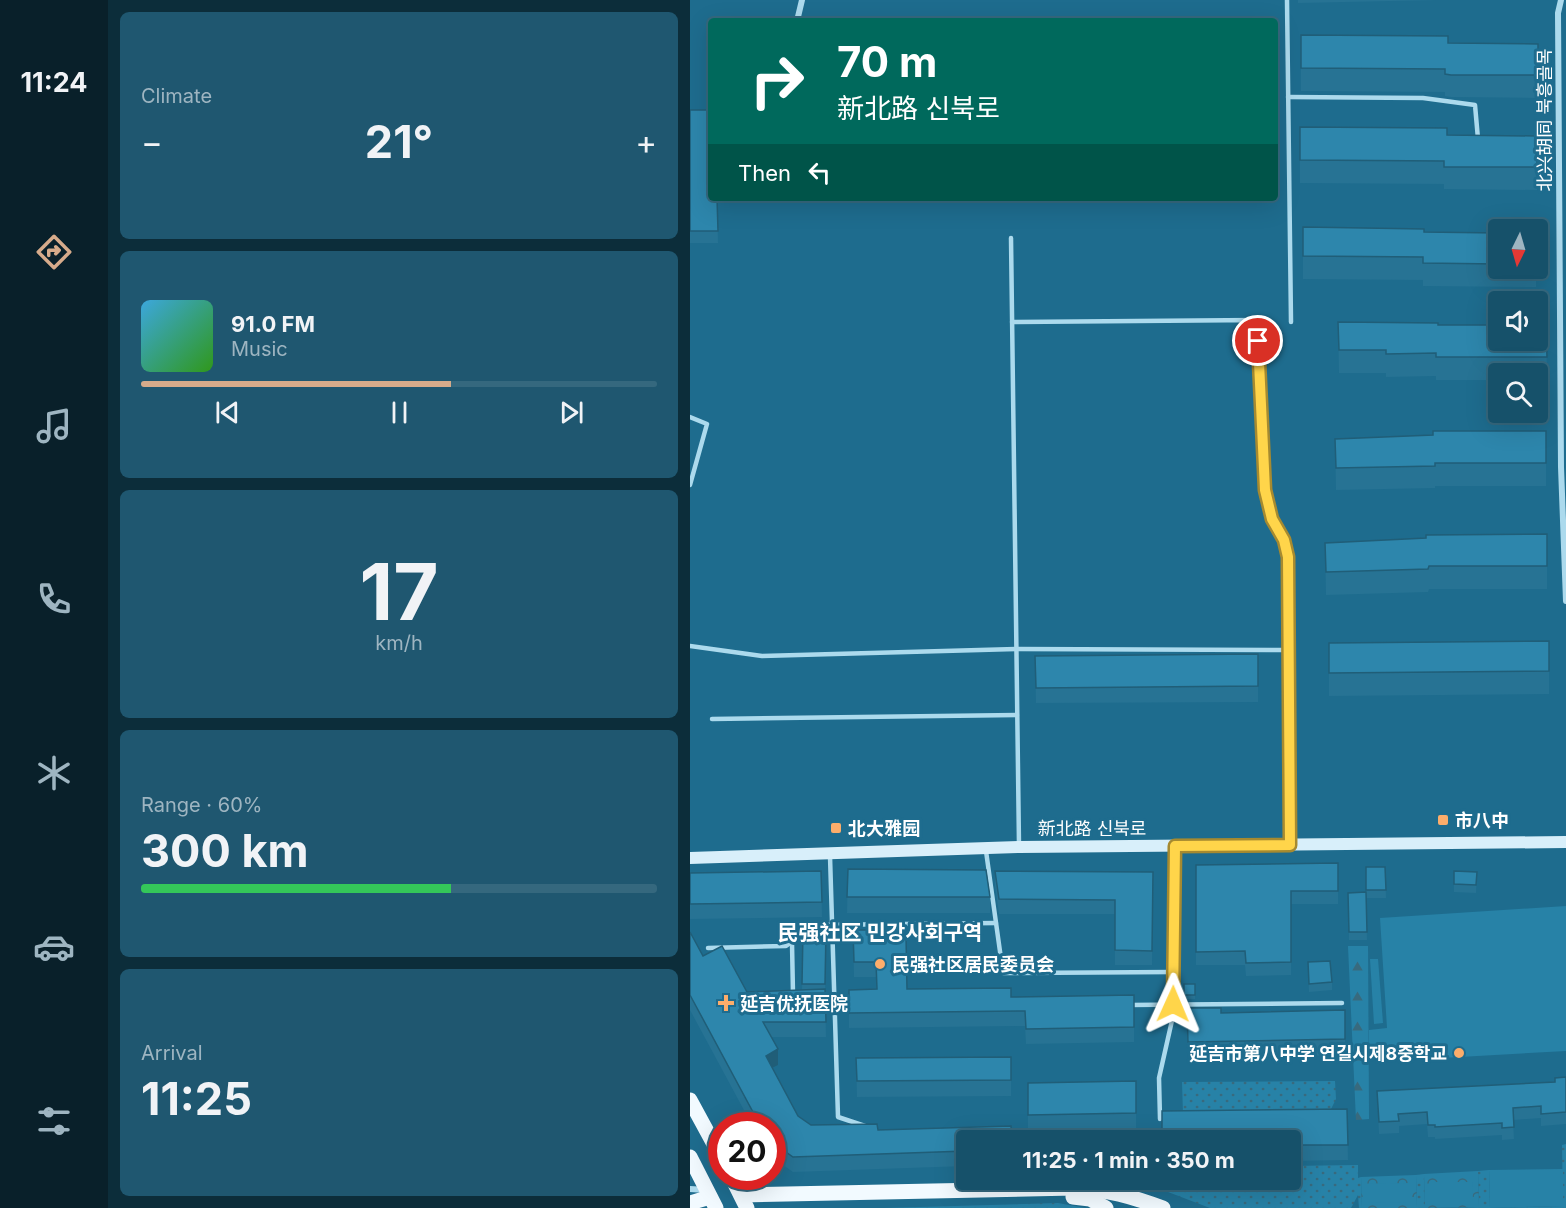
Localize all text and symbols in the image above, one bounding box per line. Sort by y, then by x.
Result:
text: 70 m [837,36,937,87]
icon: right [738,42,816,120]
street label: 北兴胡同 북흥골목 [1534,48,1555,192]
text: 11:24 [20,66,88,99]
text: Climate [141,84,212,108]
text: 新北路 신북로 [837,92,1000,125]
text: 21° [365,114,433,169]
text: − [141,122,163,162]
text: + [635,122,657,162]
icon: left [803,156,836,189]
text: Then [738,160,791,186]
north arrow [1488,219,1548,279]
map controls [1488,219,1548,423]
icon: directions [33,231,75,273]
button: sound [1488,291,1548,351]
text: 91.0 FM [231,311,315,337]
pin [1232,315,1283,366]
icon: arrive [1241,324,1274,357]
text: Music [231,337,288,361]
button: search [1488,363,1548,423]
icon: previous [211,396,244,429]
icon: pause [383,396,416,429]
icon: next [555,396,588,429]
icon: music [33,405,75,447]
text: 17 [360,544,439,639]
icon: phone [33,578,75,620]
text: km/h [375,631,423,655]
icon: climate [33,752,75,794]
text: Range · 60% [141,793,262,817]
place label: 市八中 [1455,810,1509,831]
marker: 市八中 [1436,813,1450,827]
place label: 北大雅园 [848,818,920,839]
street label: 新北路 신북로 [1038,818,1146,839]
marker: 北大雅园 [829,821,843,835]
text: 300 km [141,823,309,878]
district label: 民强社区 민강사회구역 [778,920,982,945]
icon: car [33,926,75,968]
place label: 民强社区居民委员会 [892,954,1054,975]
marker: 民强社区居民委员会 [873,957,887,971]
position arrow [1141,972,1205,1036]
place label: 延吉优抚医院 [740,993,848,1014]
marker: 延吉优抚医院 [717,994,735,1012]
text: Arrival [141,1041,203,1065]
place label: 延吉市第八中学 연길시제8중학교 [1189,1043,1447,1064]
marker: 延吉市第八中学 연길시제8중학교 [1452,1046,1466,1060]
text: 11:25 [141,1071,252,1126]
icon: filters [33,1100,75,1142]
speed limit sign: 20 [708,1112,786,1190]
text: 11:25 · 1 min · 350 m [1022,1147,1235,1173]

